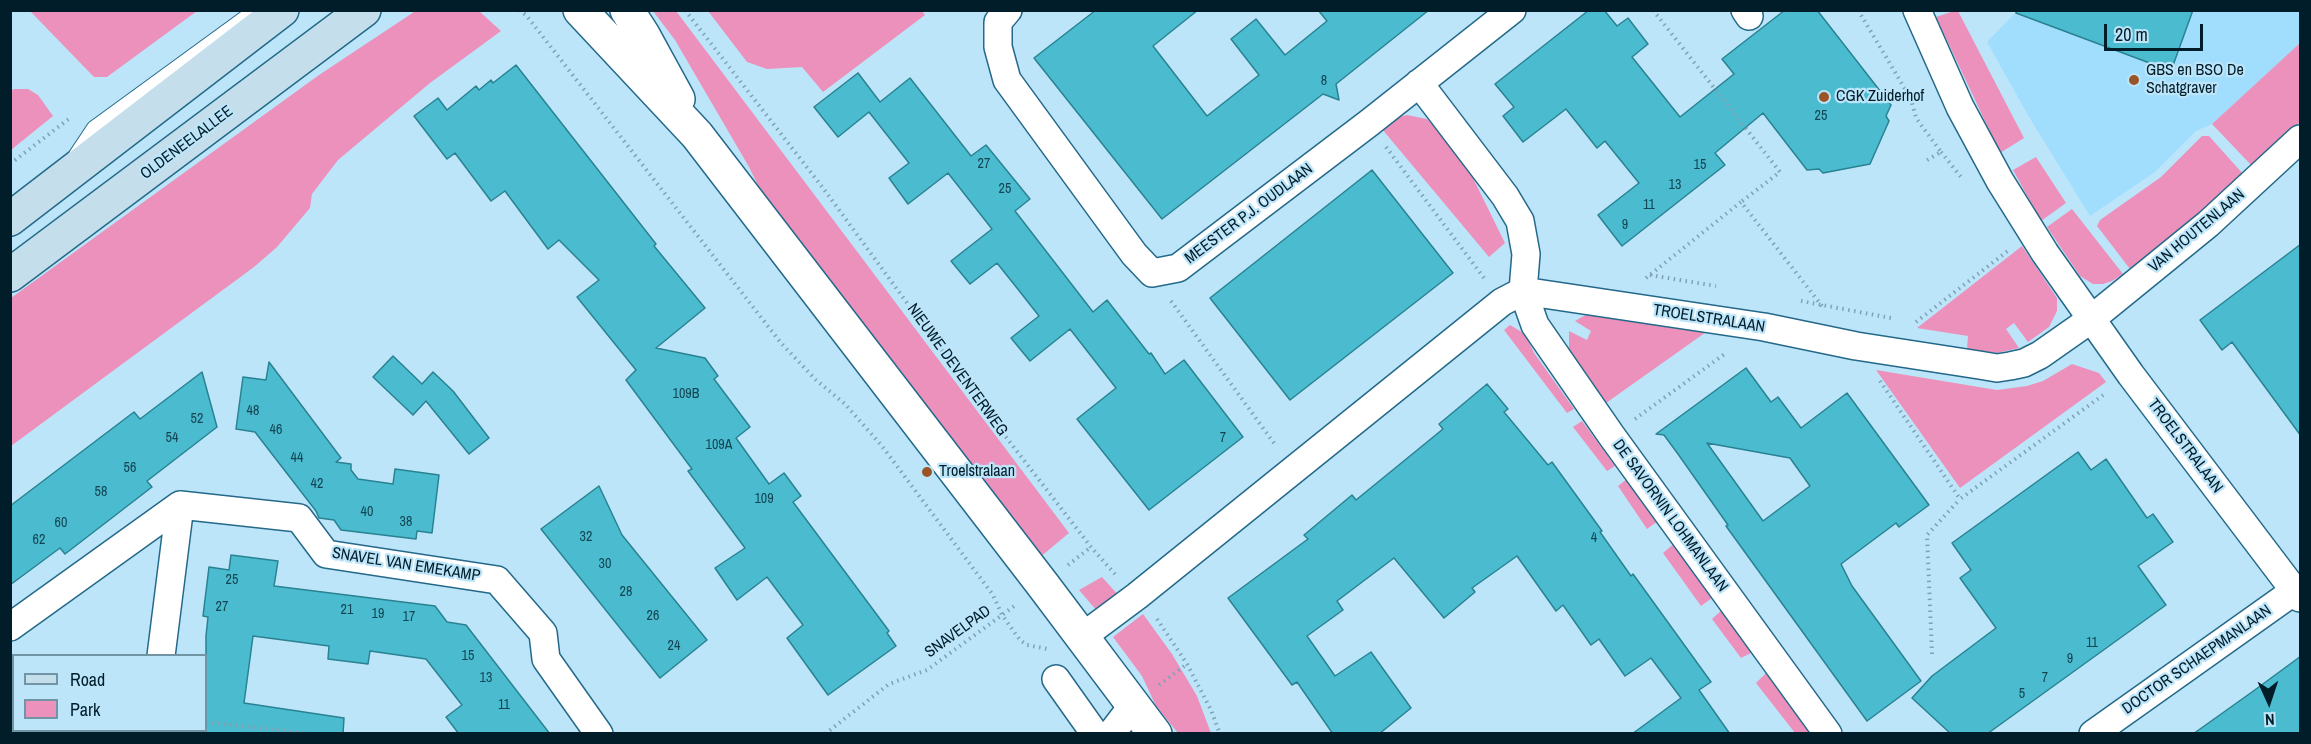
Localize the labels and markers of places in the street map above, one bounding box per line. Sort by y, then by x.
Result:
place label: GBS en BSO De Schatgraver [2146,61,2244,99]
marker: GBS en BSO De Schatgraver [2127,73,2141,87]
place label: CGK Zuiderhof [1836,87,1924,107]
marker: CGK Zuiderhof [1817,90,1831,104]
place label: Troelstralaan [939,462,1015,482]
marker: Troelstralaan [920,465,934,479]

